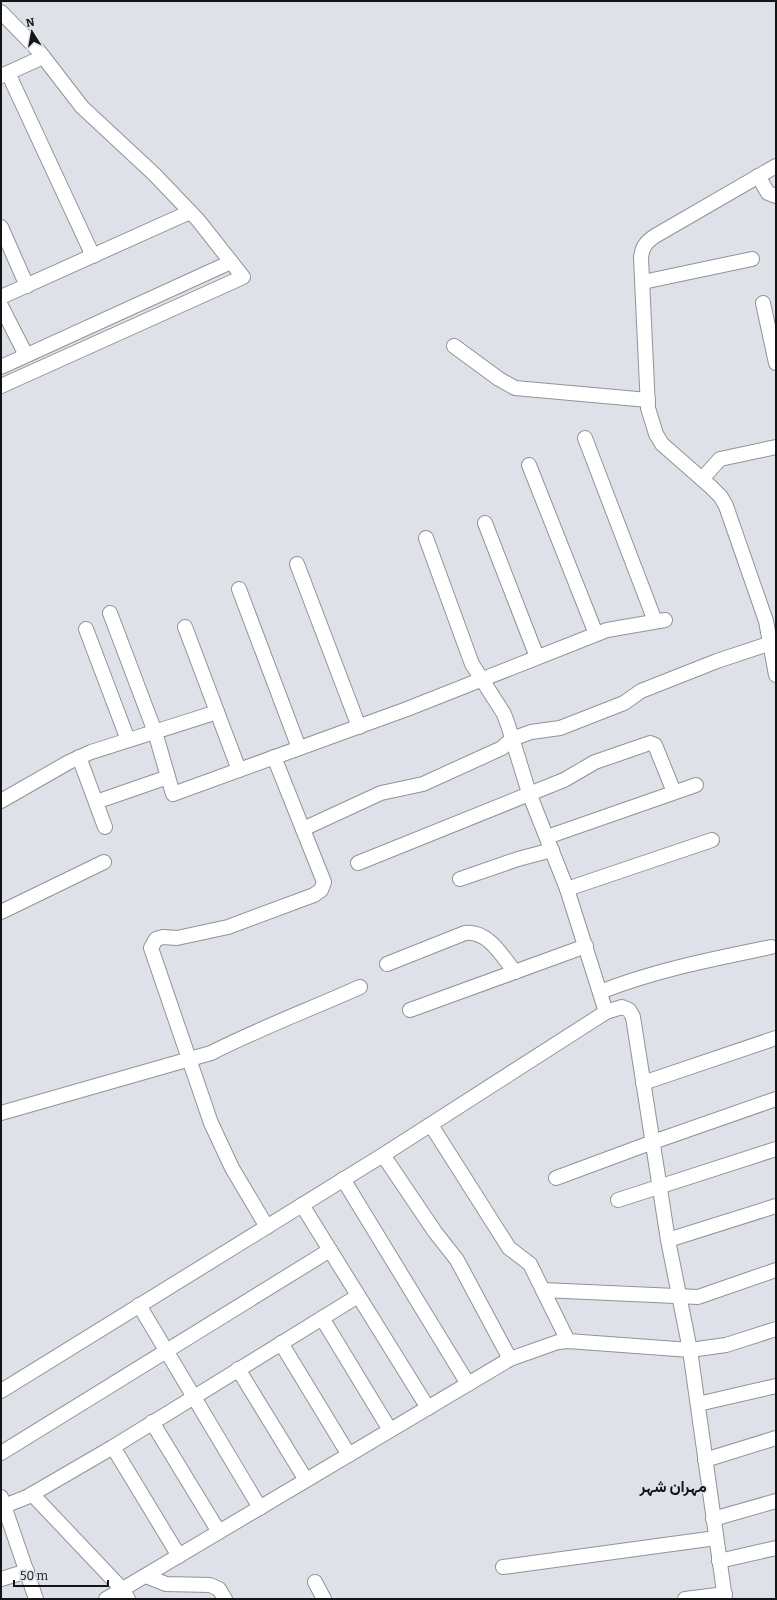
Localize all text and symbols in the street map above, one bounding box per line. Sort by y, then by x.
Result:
north arrow [12,12,52,52]
text: N [25,15,36,30]
district label: مہران شہر [638,1477,707,1497]
scale bar [14,1562,108,1588]
text: 50 m [20,1569,49,1583]

